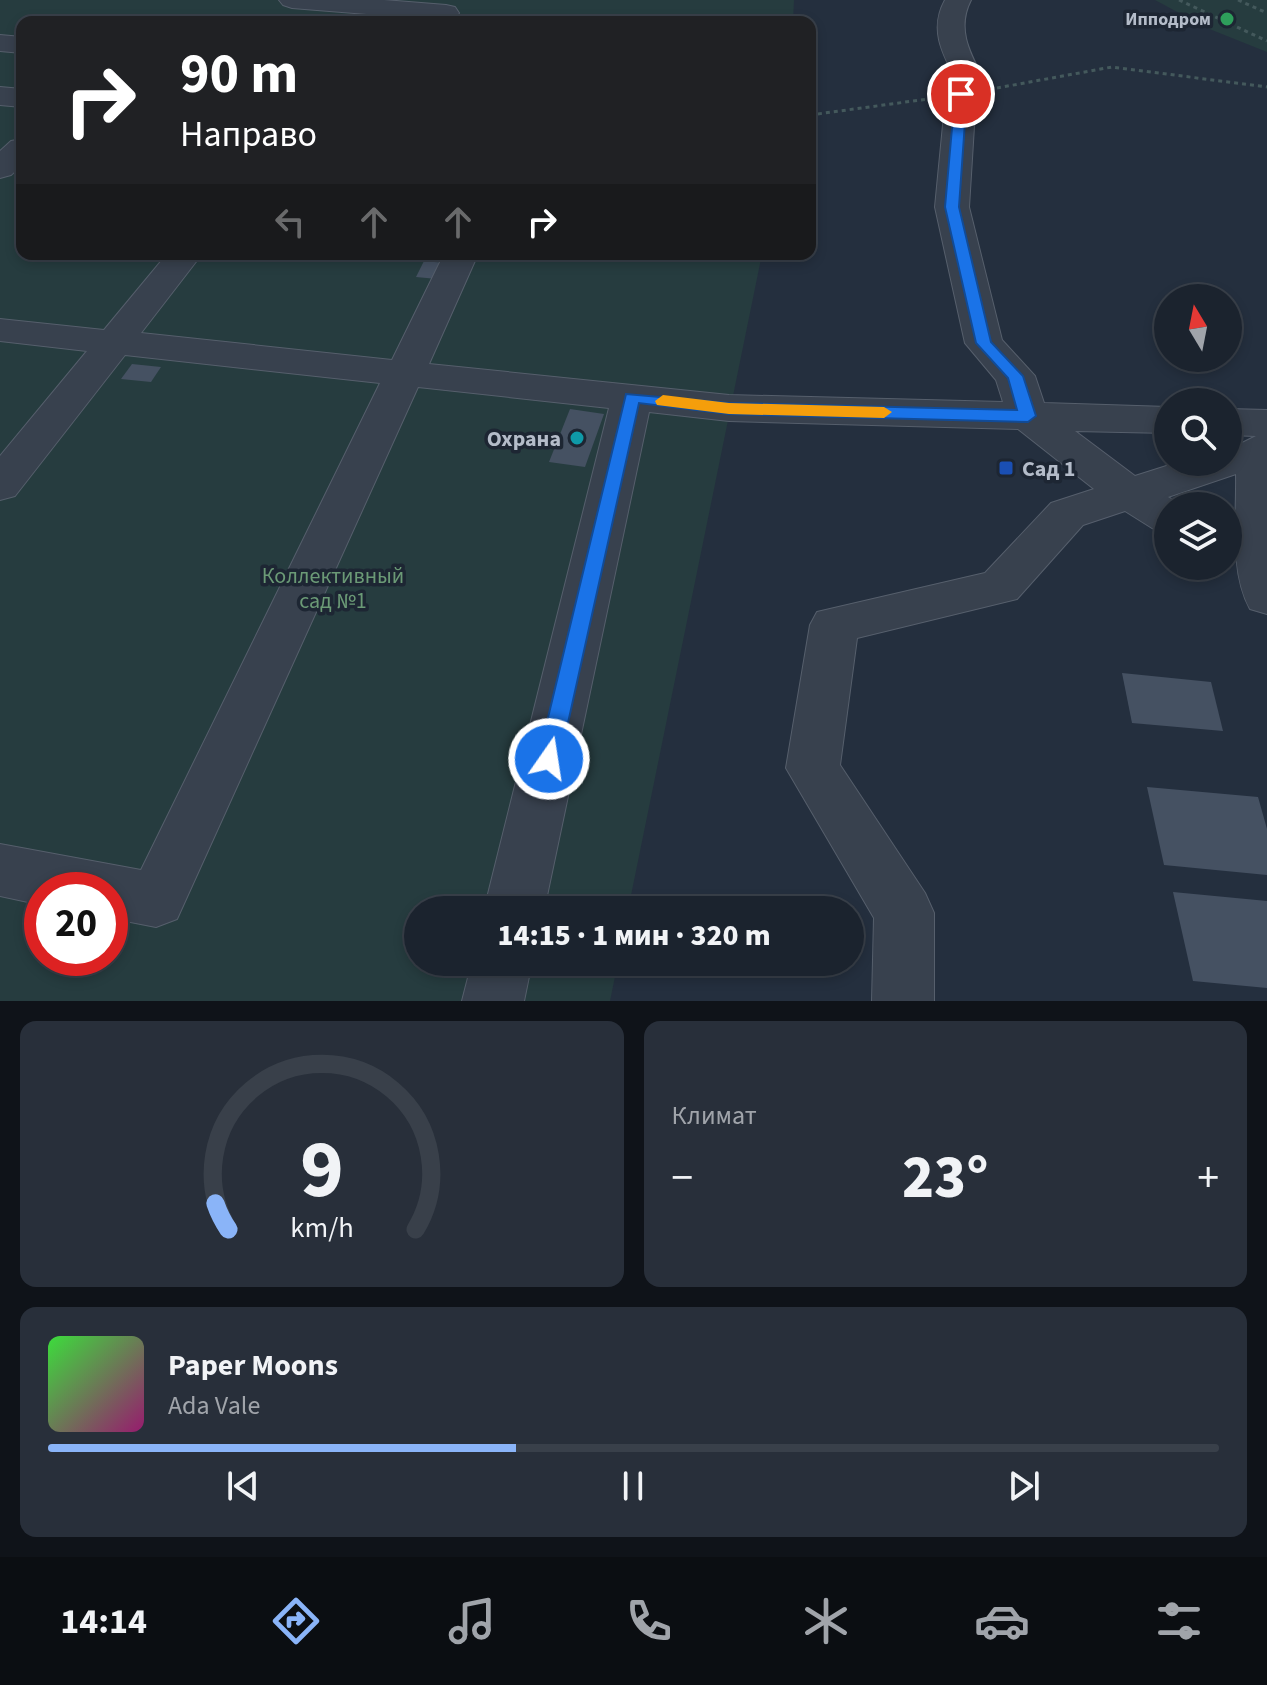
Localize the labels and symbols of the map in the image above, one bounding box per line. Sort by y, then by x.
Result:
place label: Ипподром [1125,7,1211,32]
marker: Ипподром [1218,10,1236,28]
pin [927,60,995,128]
north arrow [1154,284,1242,372]
place label: Охрана [487,423,561,455]
marker: Охрана [568,429,586,447]
place label: Сад 1 [1022,453,1075,485]
marker: Сад 1 [997,459,1015,477]
park label: Коллективный сад №1 [262,560,404,617]
position arrow [507,717,591,801]
speed limit sign: 20 [24,872,128,976]

